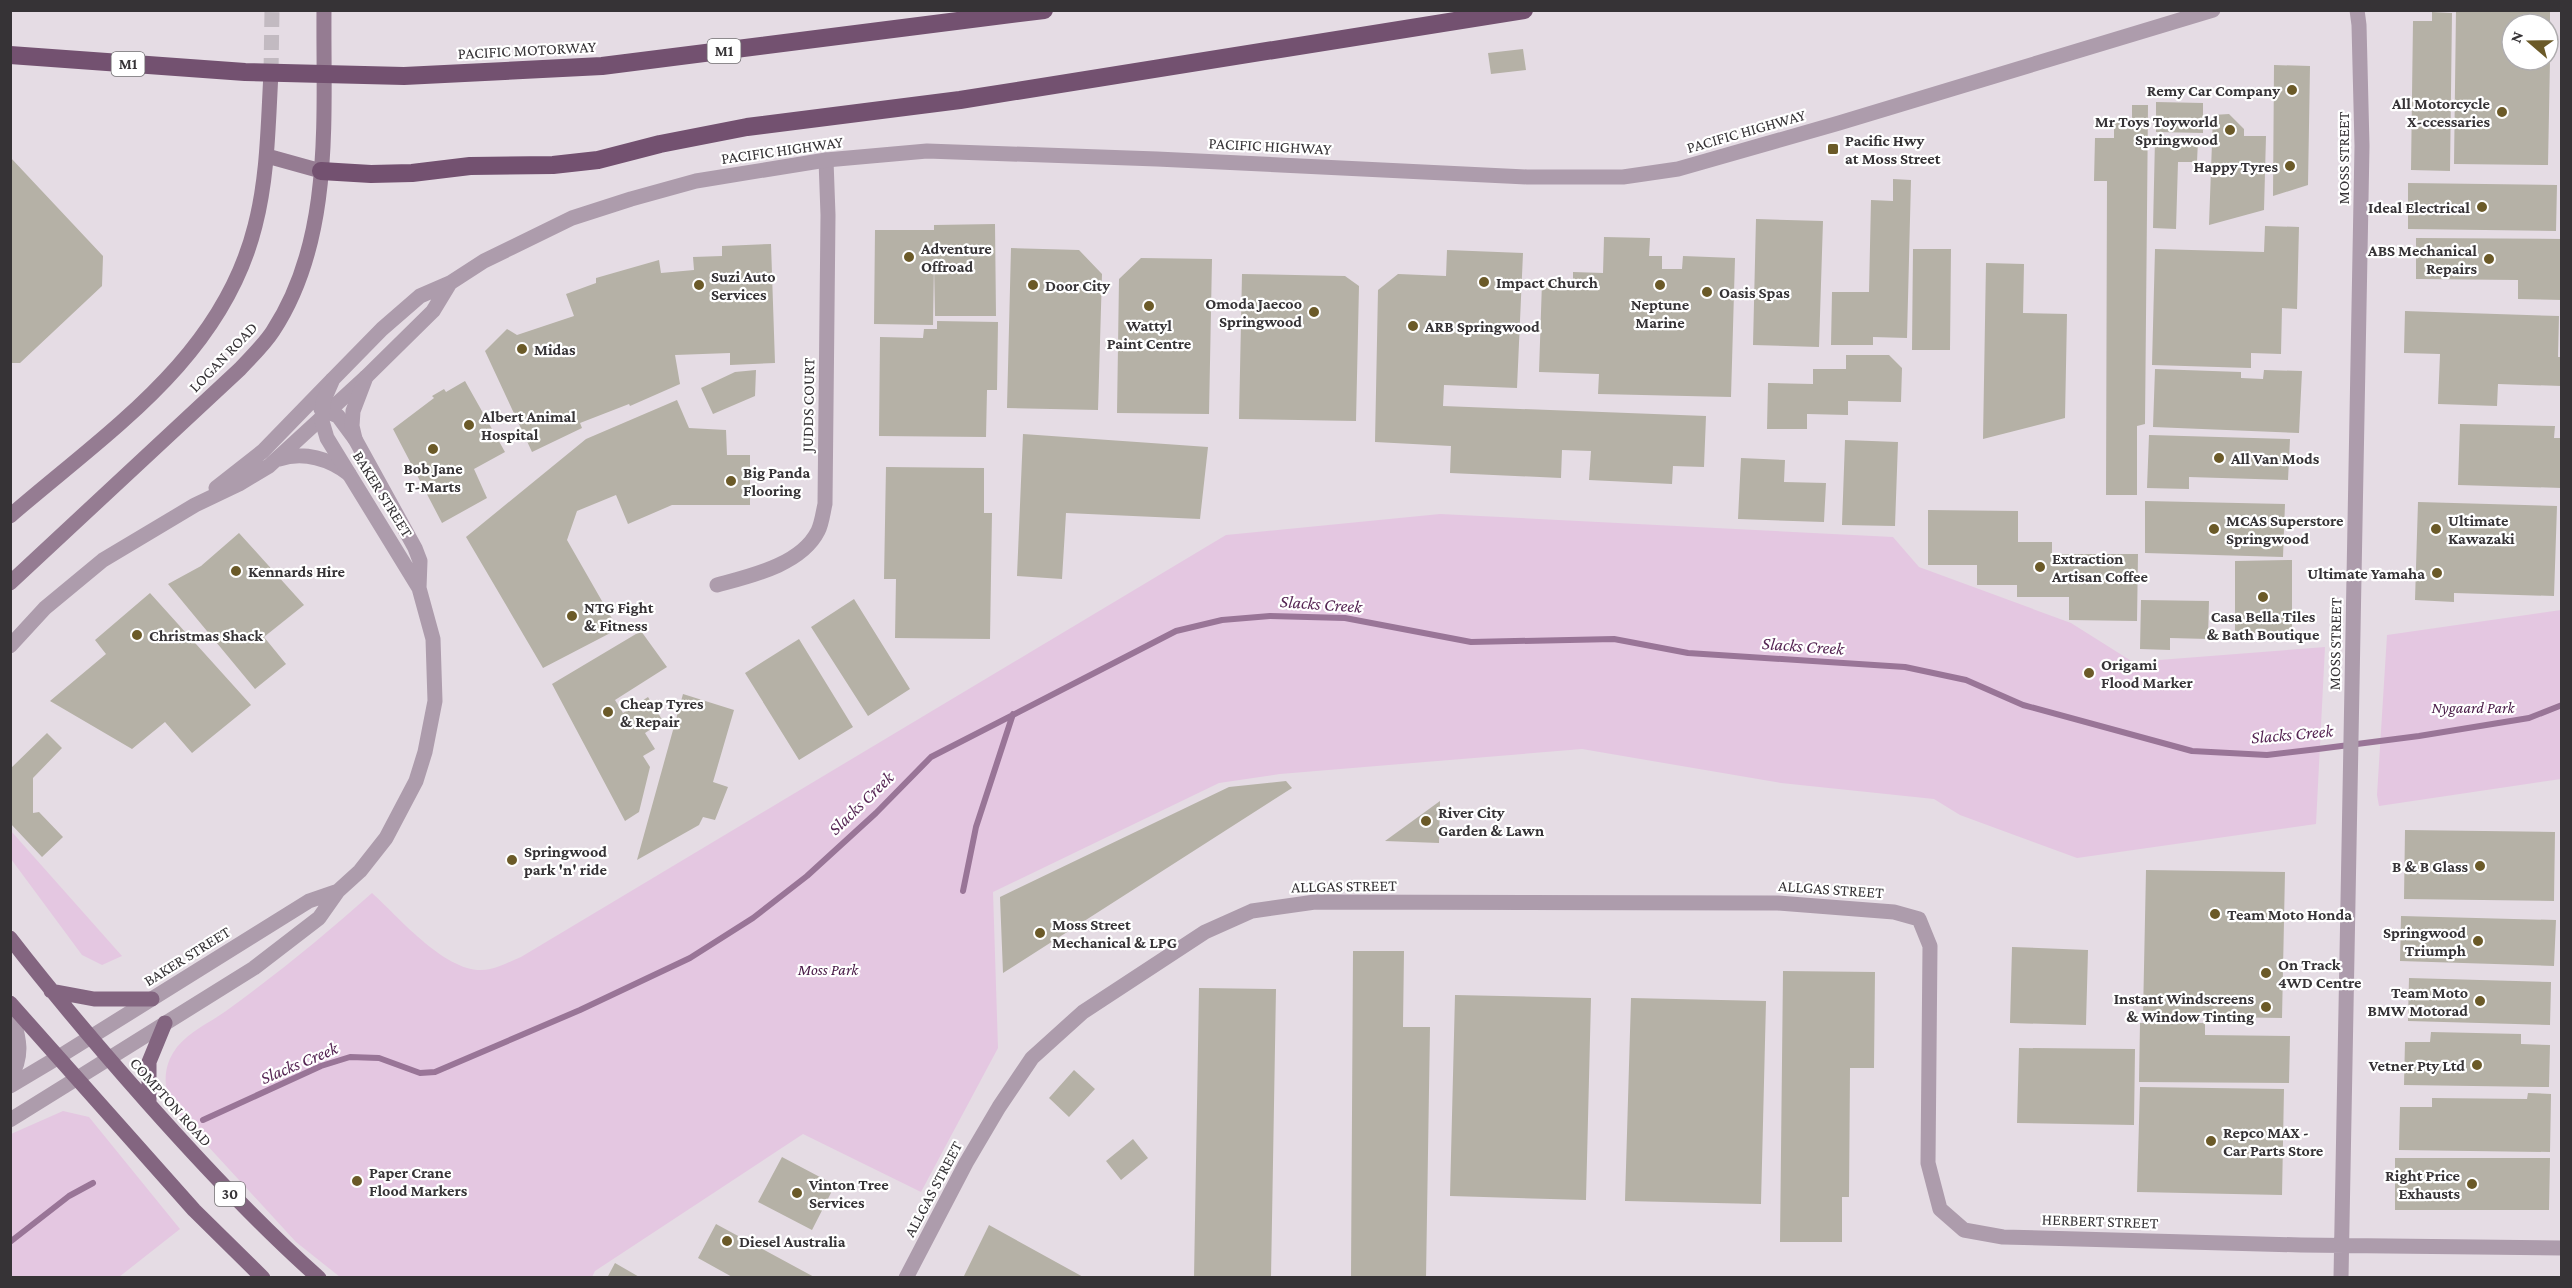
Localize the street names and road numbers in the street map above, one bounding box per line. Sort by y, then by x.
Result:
street label: PACIFIC MOTORWAY [457,38,597,62]
road number: M1 [708,39,740,63]
road number: M1 [112,52,144,76]
street label: PACIFIC HIGHWAY [1685,106,1808,156]
street label: MOSS STREET [2335,111,2352,205]
street label: PACIFIC HIGHWAY [720,133,845,167]
street label: PACIFIC HIGHWAY [1208,134,1332,158]
street label: LOGAN ROAD [185,319,261,395]
street label: JUDDS COURT [799,357,818,454]
street label: BAKER STREET [350,448,416,541]
street label: MOSS STREET [2326,597,2344,691]
street label: ALLGAS STREET [1291,877,1397,895]
street label: ALLGAS STREET [1778,877,1885,901]
street label: BAKER STREET [141,923,234,989]
street label: COMPTON ROAD [127,1054,215,1150]
street label: ALLGAS STREET [901,1138,965,1240]
road number: 30 [215,1182,245,1206]
street label: HERBERT STREET [2041,1210,2159,1232]

